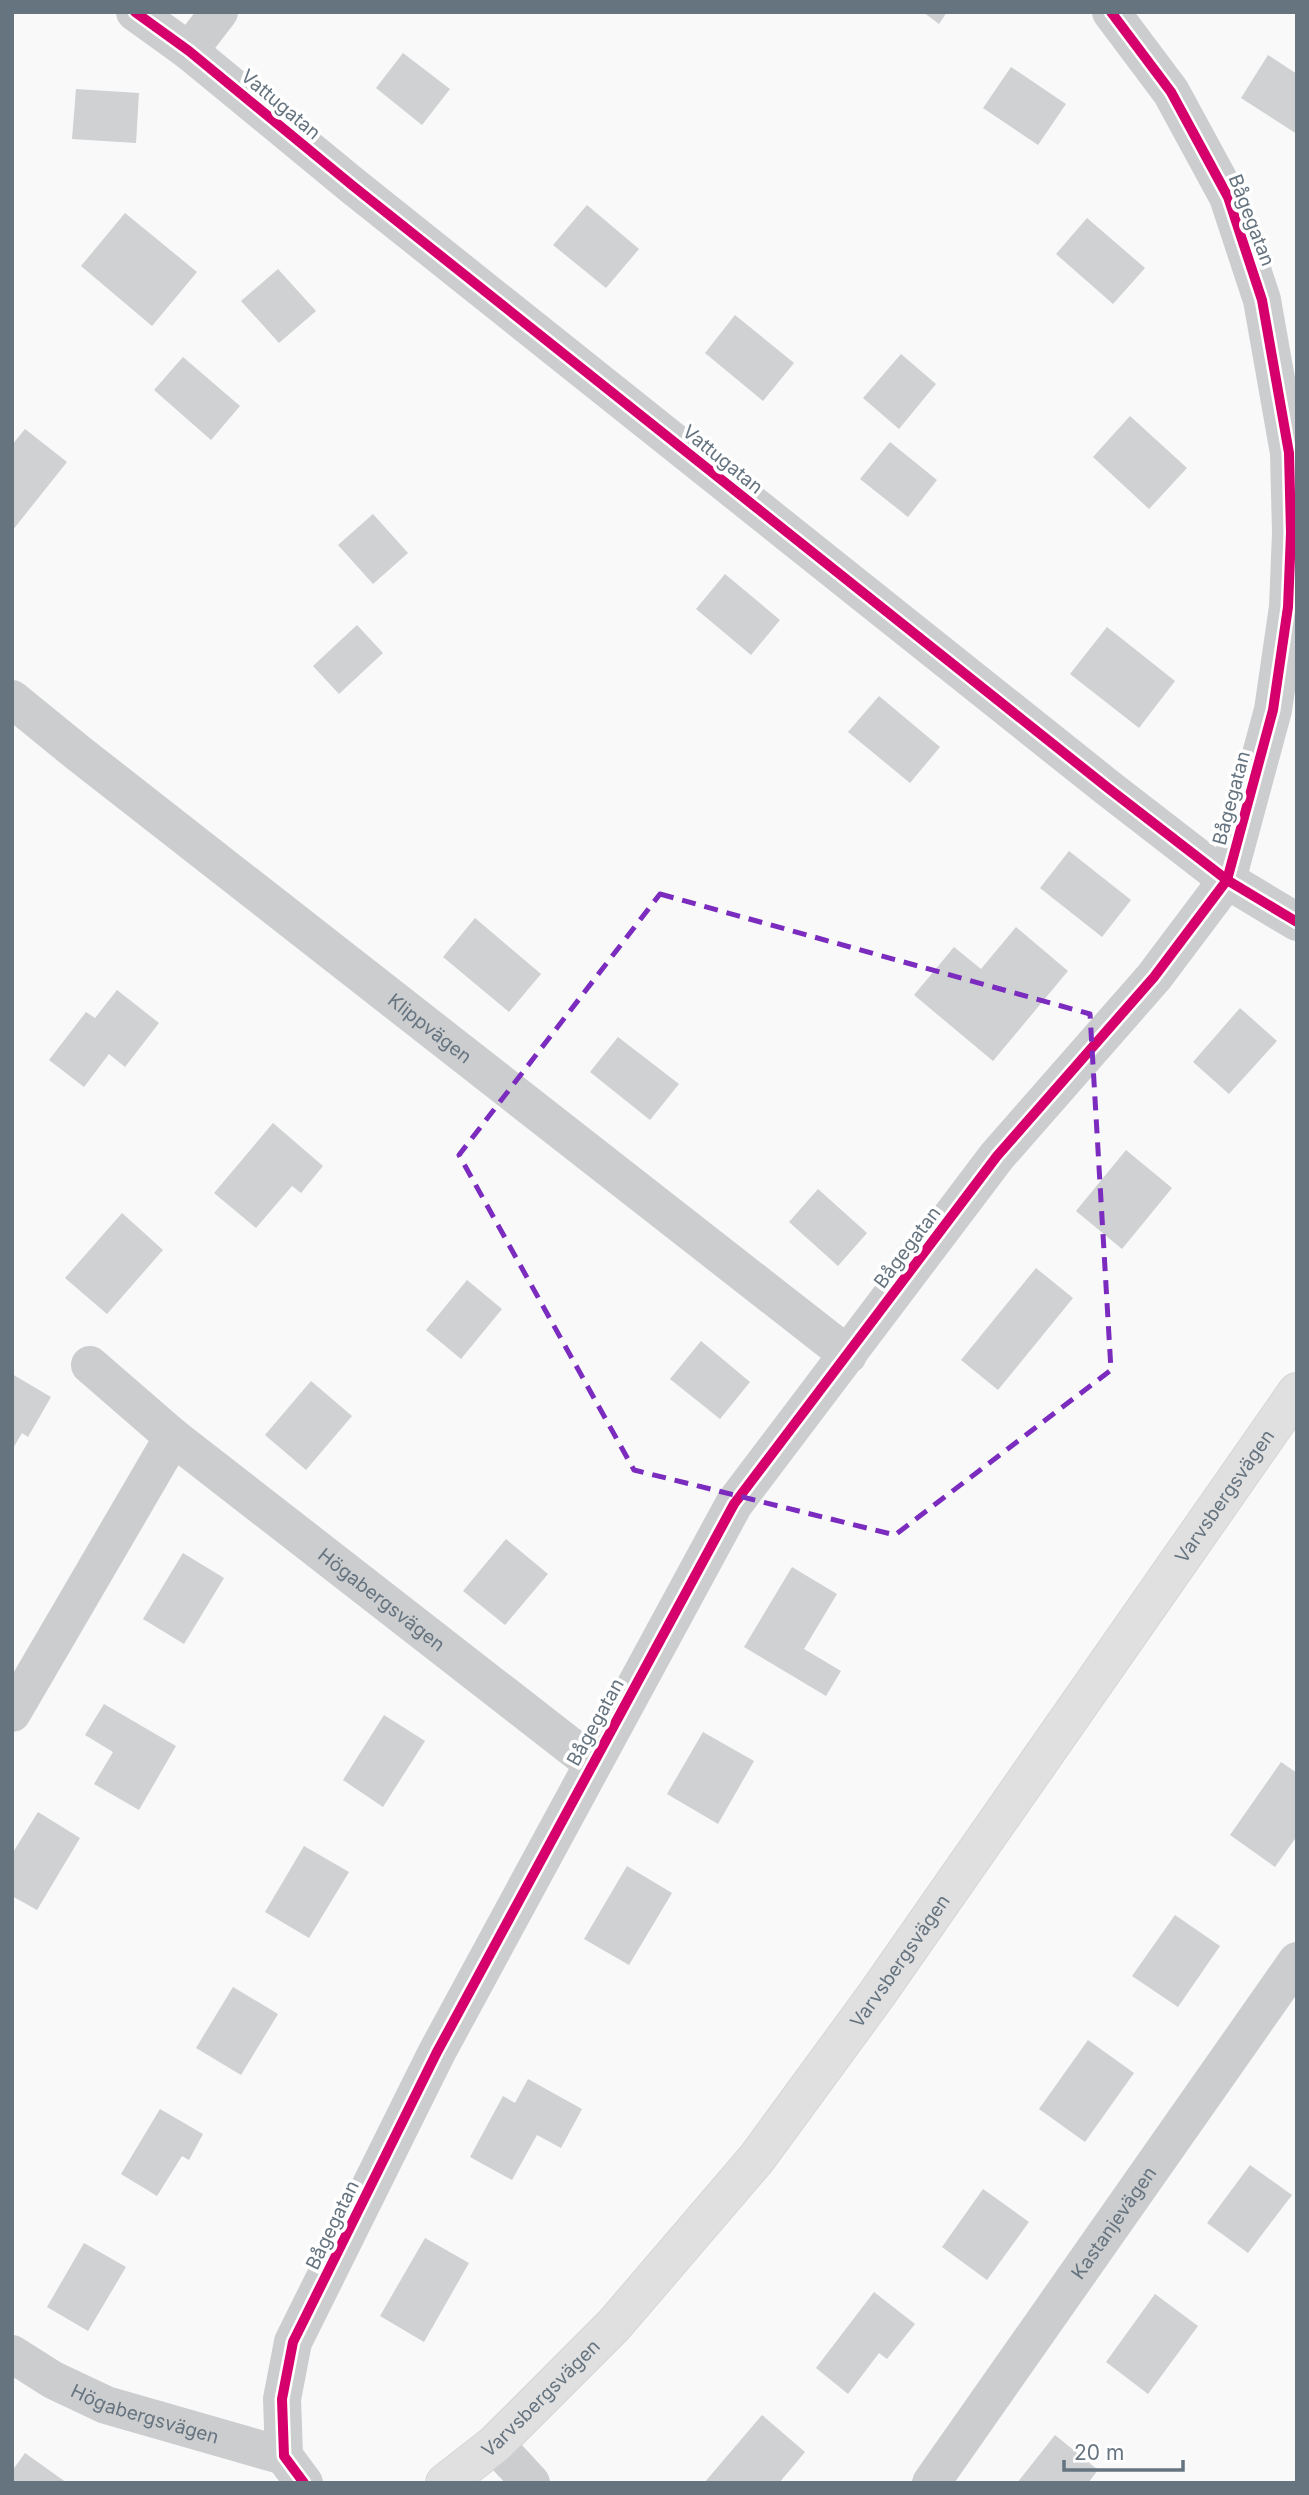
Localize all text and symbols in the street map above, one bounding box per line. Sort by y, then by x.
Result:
street label: Vattugatan [236,65,325,144]
street label: Bågegatan [1224,171,1280,269]
street label: Vattugatan [678,420,767,499]
street label: Bågegatan [1208,749,1255,848]
street label: Klippvägen [383,989,476,1068]
street label: Bågegatan [869,1202,946,1293]
street label: Varvsbergsvägen [1170,1425,1279,1567]
street label: Högabergsvägen [313,1543,449,1656]
street label: Bågegatan [562,1675,629,1770]
street label: Varvsbergsvägen [845,1890,955,2032]
street label: Kastanjevägen [1067,2162,1161,2284]
street label: Bågegatan [301,2177,364,2274]
street label: Varvsbergsvägen [477,2335,605,2462]
street label: Högabergsvägen [67,2379,222,2449]
scale bar [1064,2428,1183,2472]
text: 20 m [1074,2440,1124,2465]

